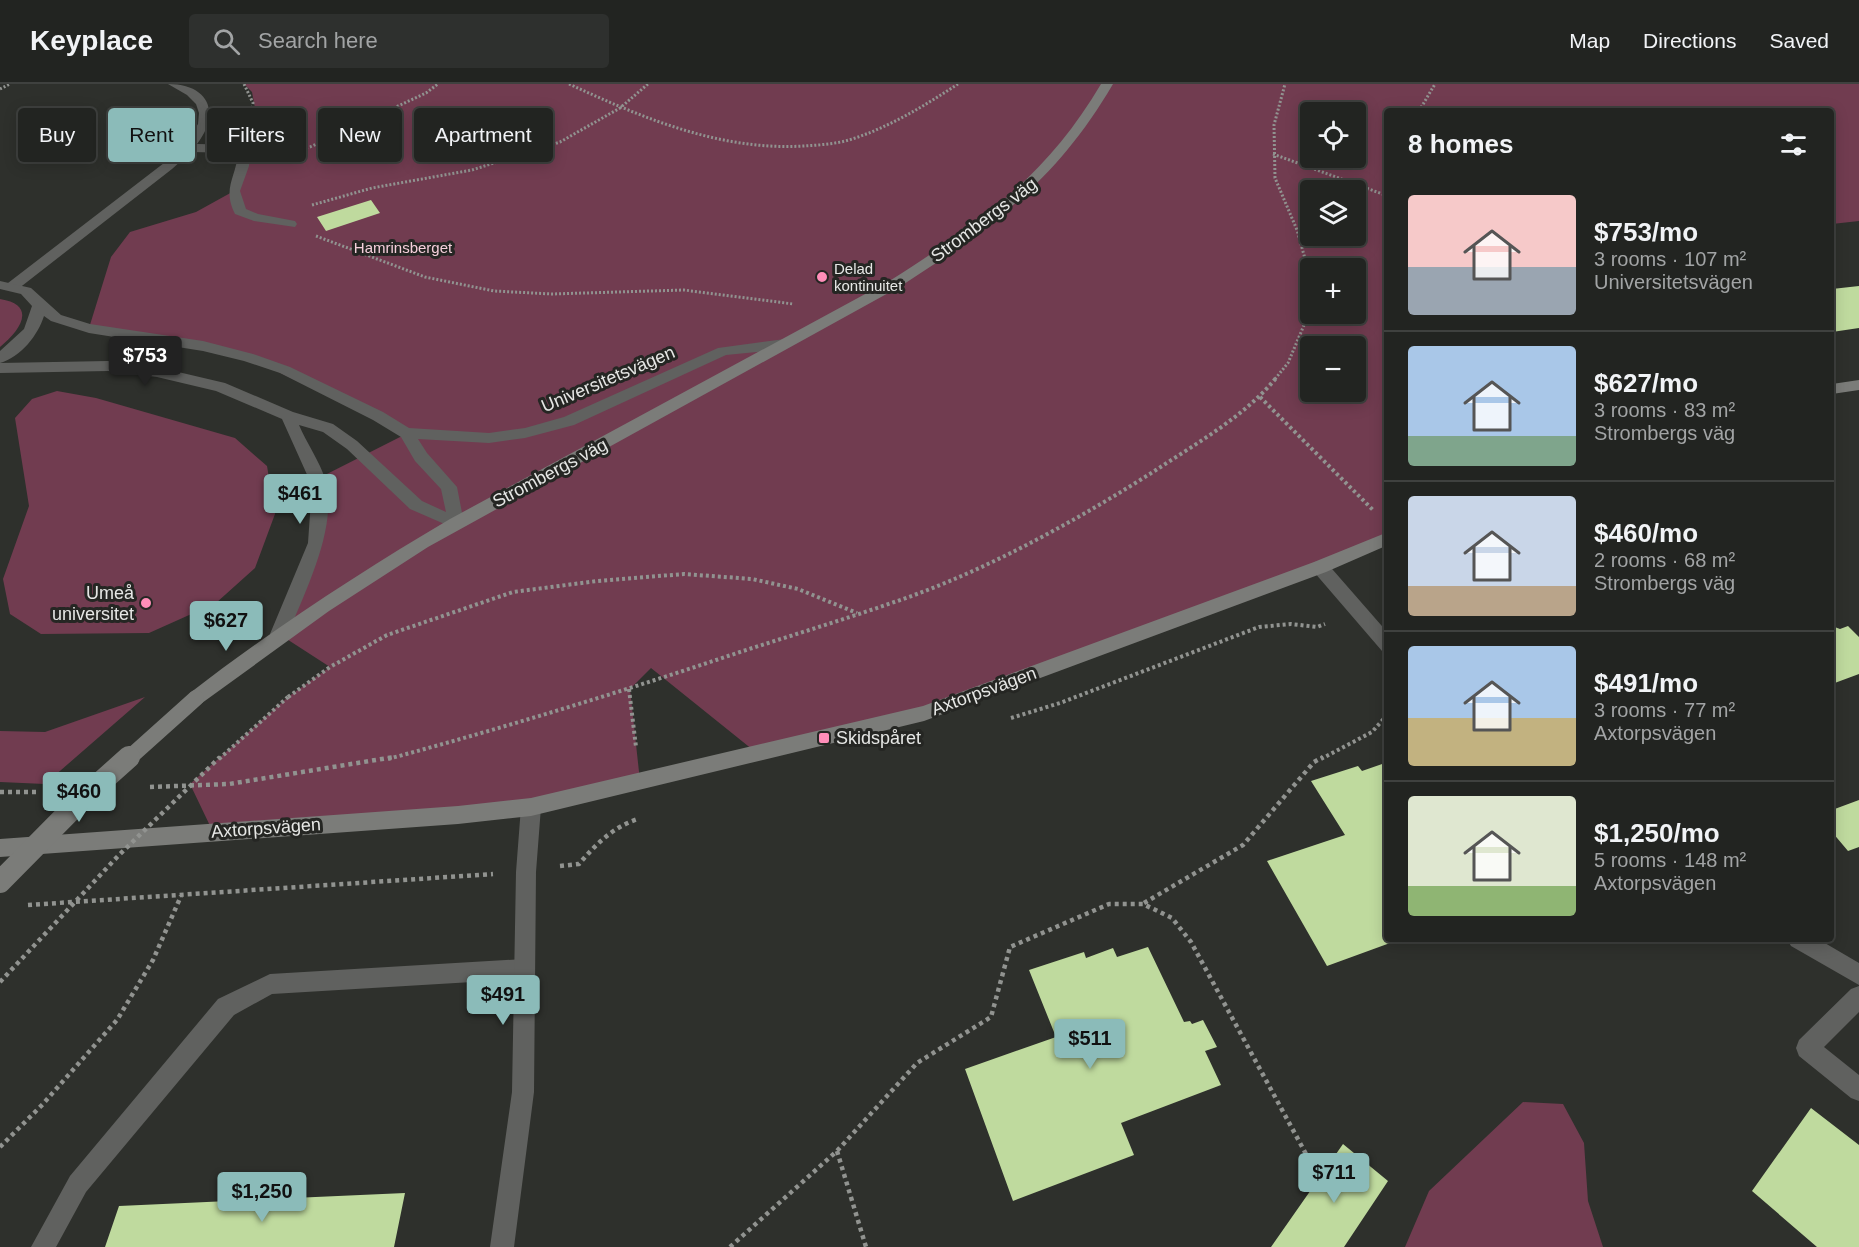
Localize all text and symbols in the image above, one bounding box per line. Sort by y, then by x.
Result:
search box [189,14,609,68]
text: Keyplace [30,25,153,56]
icon: search [210,25,243,58]
text: Search here [258,28,378,53]
text: Map [1569,29,1610,52]
text: Directions [1643,29,1736,52]
text: Saved [1769,29,1829,52]
map controls [1300,102,1366,402]
button: locate [1300,102,1366,168]
chip: Buy [18,108,96,162]
chip: Rent [108,108,195,162]
chip: Filters [207,108,306,162]
chip: New [318,108,402,162]
chip: Apartment [414,108,553,162]
icon: filters [1777,128,1810,161]
text: 8 homes [1408,129,1514,159]
street label: Strombergs väg [927,174,1041,266]
button: layers [1300,180,1366,246]
text: $753/mo [1594,217,1698,247]
icon: home [1456,219,1528,291]
park label: Hamrinsberget [354,239,453,256]
text: 3 rooms · 107 m² [1594,248,1746,270]
button: + [1300,258,1366,324]
place label: Delad kontinuitet [834,260,903,294]
marker: Delad kontinuitet [815,270,829,284]
text: Universitetsvägen [1594,271,1753,293]
pin: $753 [109,336,181,387]
button: − [1300,336,1366,402]
street label: Universitetsvägen [538,342,678,416]
text: $753 [123,344,167,366]
text: $627/mo [1594,368,1698,398]
icon: home [1456,370,1528,442]
text: 3 rooms · 83 m² [1594,399,1735,421]
text: Strombergs väg [1594,422,1735,444]
street label: Strombergs väg [489,434,611,512]
pin: $461 [264,474,336,525]
text: $461 [278,482,322,504]
text: $460/mo [1594,518,1698,548]
icon: home [1456,520,1528,592]
text: 2 rooms · 68 m² [1594,549,1735,571]
text: Strombergs väg [1594,572,1735,594]
place label: Umeå universitet [52,583,135,624]
marker: Umeå universitet [139,596,153,610]
pin: $627 [190,601,262,652]
text: $627 [204,609,248,631]
street label: Axtorpsvägen [929,663,1039,719]
text: $491/mo [1594,668,1698,698]
icon: home [1456,670,1528,742]
text: 3 rooms · 77 m² [1594,699,1735,721]
text: Axtorpsvägen [1594,722,1716,744]
place label: Skidspåret [836,728,921,748]
marker: Skidspåret [817,731,831,745]
pin: $460 [43,772,115,823]
text: $460 [57,780,101,802]
street label: Axtorpsvägen [210,814,322,842]
text: $1,250/mo [1594,818,1720,848]
icon: home [1456,820,1528,892]
text: 5 rooms · 148 m² [1594,849,1746,871]
text: Axtorpsvägen [1594,872,1716,894]
pin: $491 [467,975,539,1026]
text: $491 [481,983,525,1005]
pin: $511 [1054,1019,1126,1070]
text: $511 [1068,1027,1112,1049]
pin: $711 [1298,1153,1370,1204]
text: $711 [1312,1161,1356,1183]
pin: $1,250 [213,1172,311,1223]
text: $1,250 [231,1180,293,1202]

